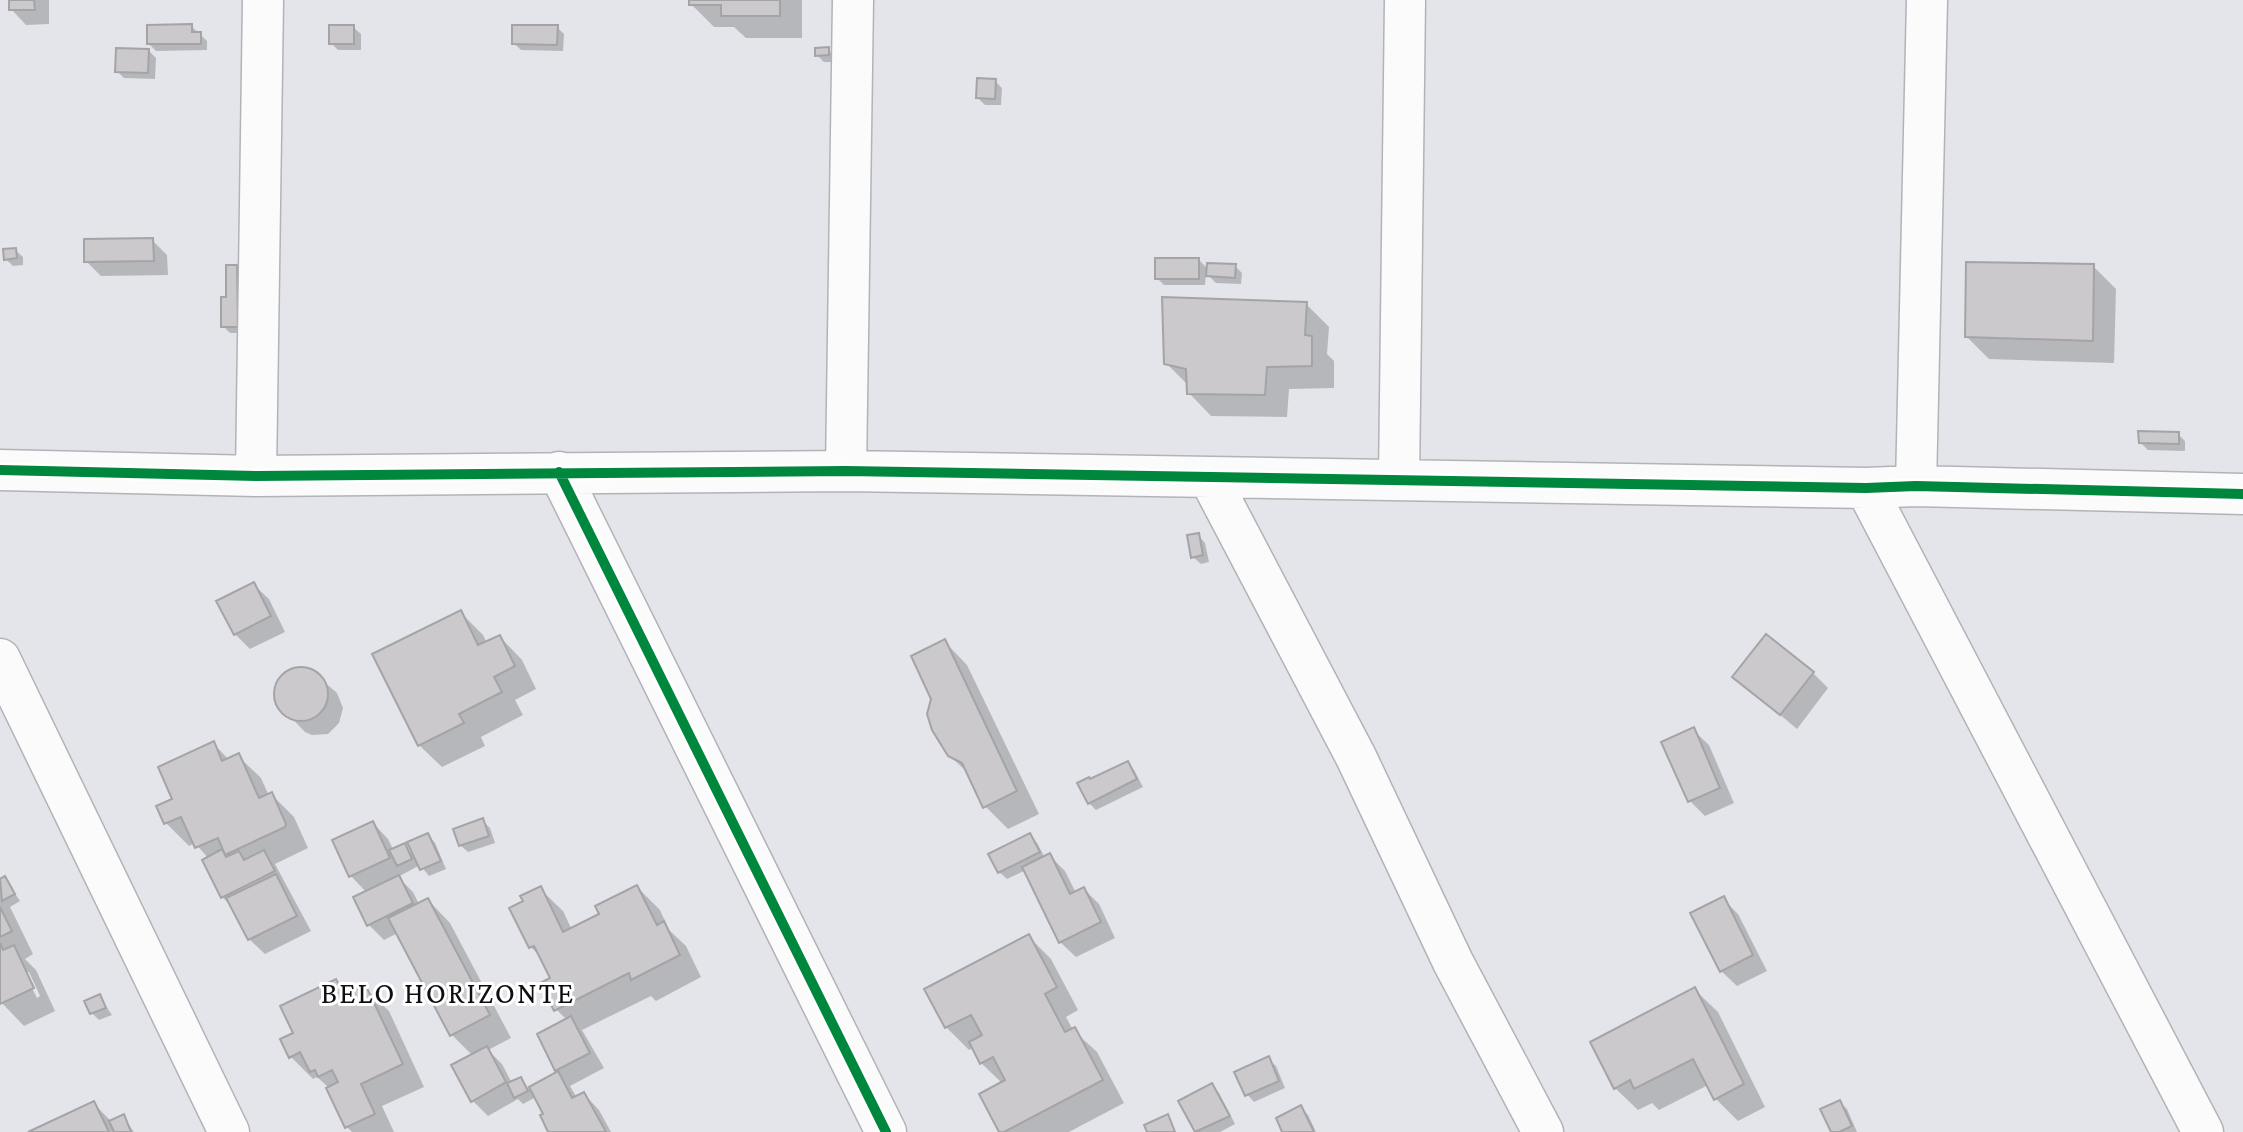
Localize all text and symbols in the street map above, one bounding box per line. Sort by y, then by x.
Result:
district label: BELO HORIZONTE [321,976,575,1009]

